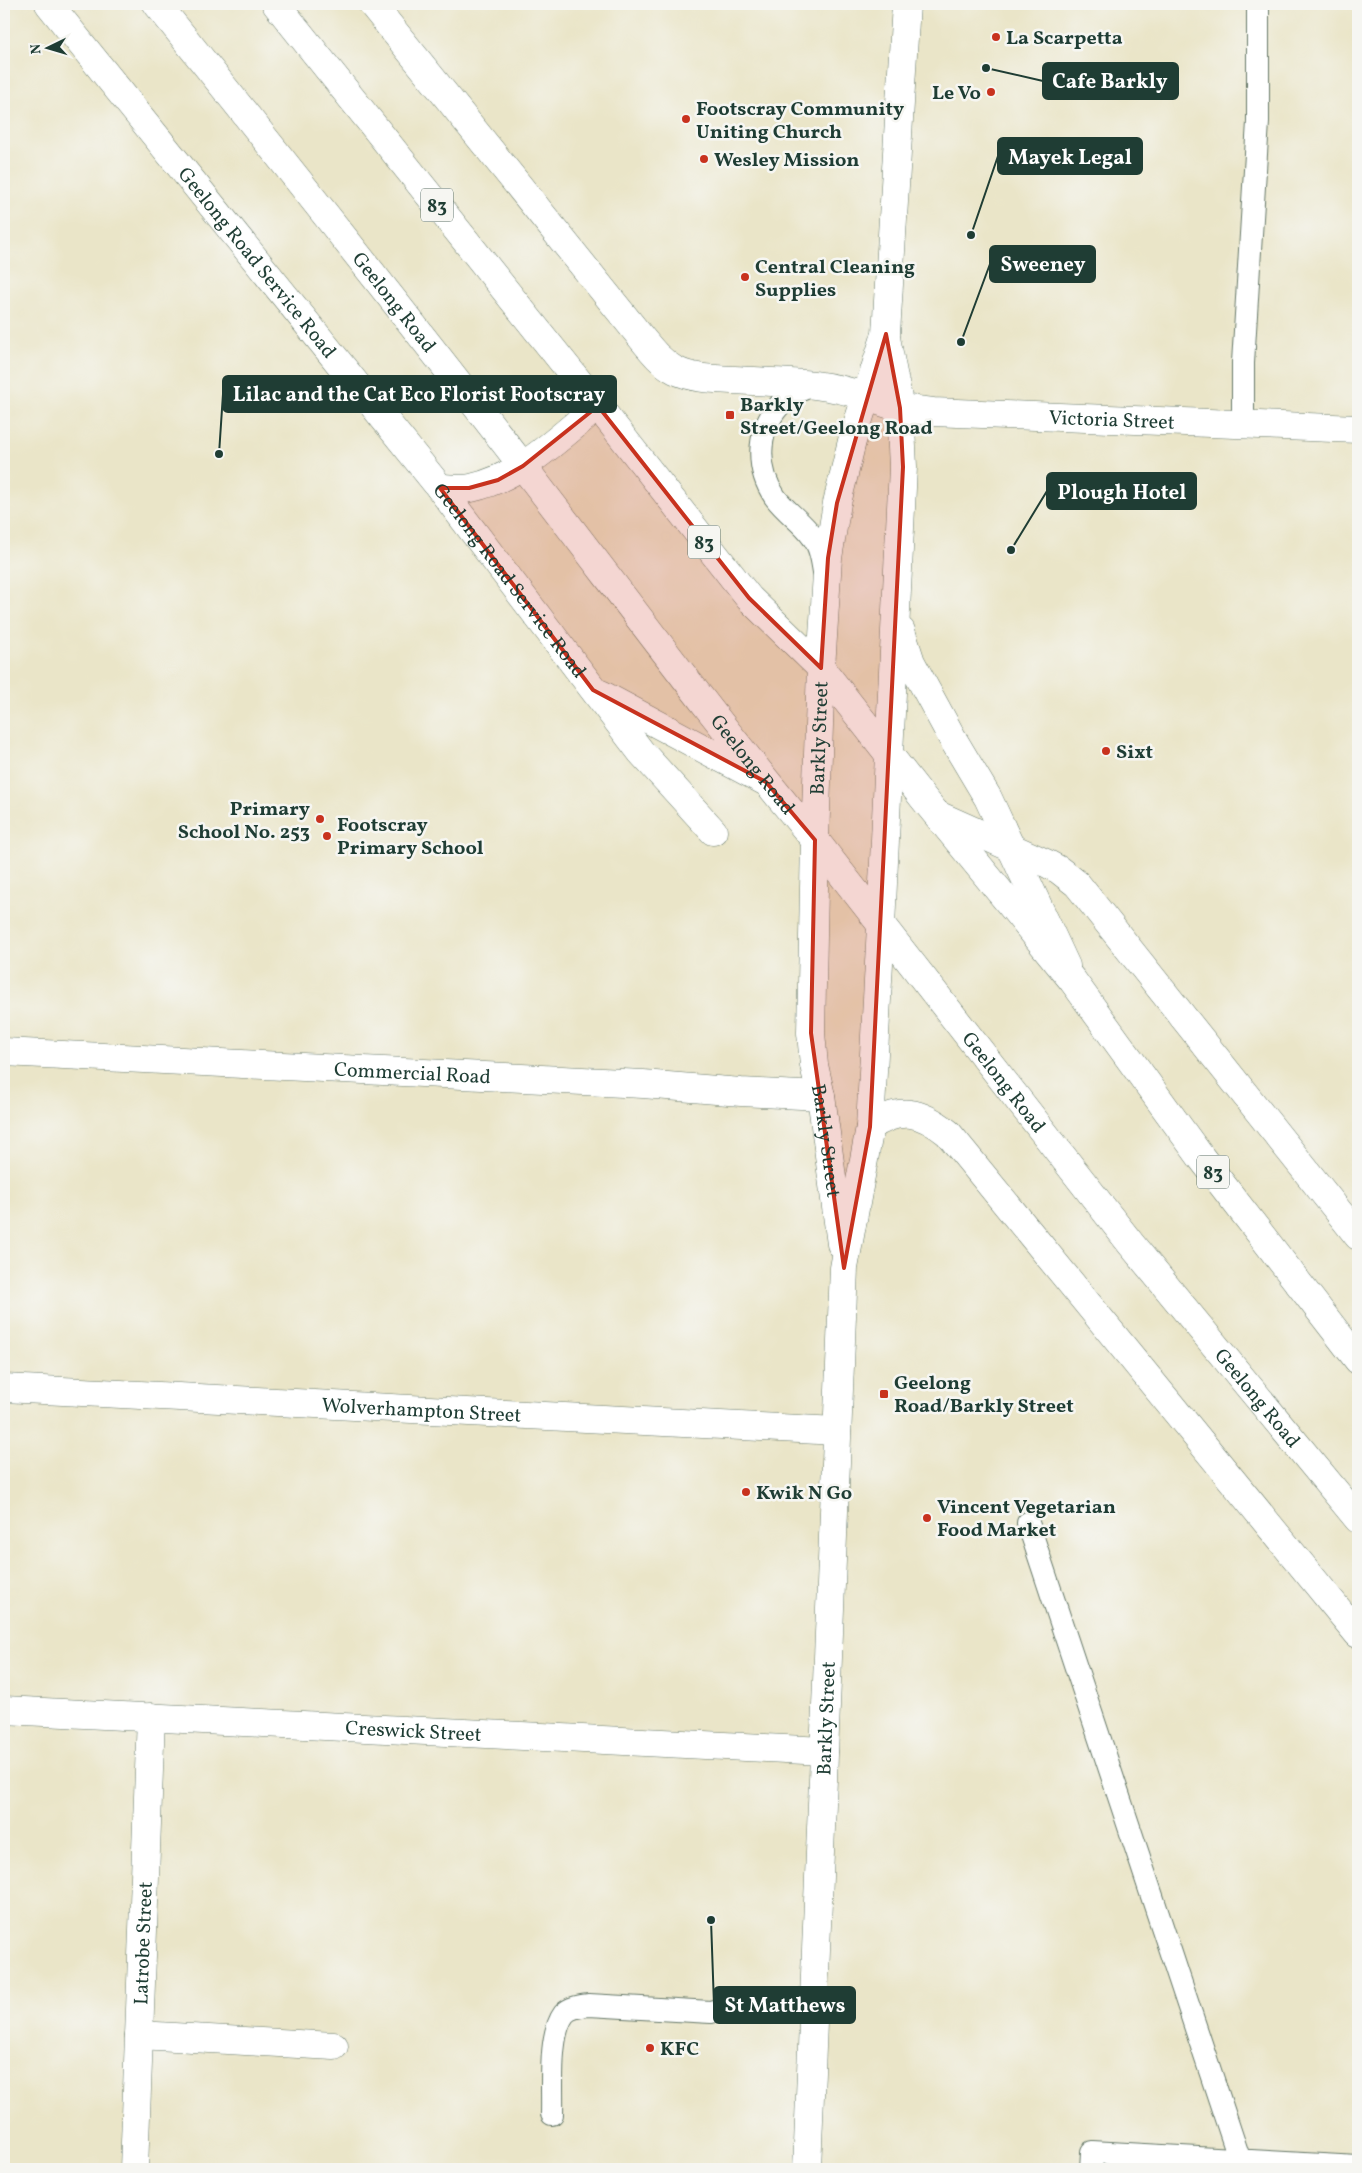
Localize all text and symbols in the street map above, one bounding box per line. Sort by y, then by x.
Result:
north arrow [22,22,72,72]
place label: La Scarpetta [1006,25,1123,53]
marker: La Scarpetta [990,31,1002,43]
text: N [27,43,46,55]
callout: Cafe Barkly [1043,63,1178,99]
text: Cafe Barkly [1052,68,1168,97]
place label: Le Vo [932,80,981,108]
marker: Le Vo [985,86,997,98]
place label: Footscray Community Uniting Church [696,96,904,147]
marker: Footscray Community Uniting Church [680,113,692,125]
callout: Mayek Legal [998,138,1142,174]
text: Mayek Legal [1008,144,1132,173]
place label: Wesley Mission [714,147,859,175]
marker: Wesley Mission [698,153,710,165]
street label: Geelong Road Service Road [170,162,342,365]
road number: 83 [421,188,453,222]
callout: Sweeney [990,246,1095,282]
street label: Geelong Road [344,247,442,359]
text: Sweeney [1000,251,1086,280]
place label: Central Cleaning Supplies [755,254,915,305]
marker: Central Cleaning Supplies [739,271,751,283]
callout: Lilac and the Cat Eco Florist Footscray [223,376,616,412]
text: Lilac and the Cat Eco Florist Footscray [233,381,605,410]
place label: Barkly Street/Geelong Road [740,392,933,443]
street label: Victoria Street [1048,405,1175,438]
marker: Barkly Street/Geelong Road [724,409,736,421]
callout: Plough Hotel [1047,473,1196,509]
street label: Geelong Road Service Road [425,478,592,685]
text: Plough Hotel [1058,479,1186,508]
road number: 83 [688,526,720,558]
street label: Barkly Street [805,680,837,796]
street label: Geelong Road [703,709,800,822]
place label: Sixt [1116,739,1154,767]
marker: Sixt [1100,745,1112,757]
place label: Primary School No. 253 [178,796,310,847]
place label: Footscray Primary School [337,812,484,863]
marker: Primary School No. 253 [314,813,326,825]
marker: Footscray Primary School [321,830,333,842]
street label: Geelong Road [954,1027,1051,1140]
street label: Commercial Road [333,1057,492,1092]
street label: Barkly Street [803,1081,847,1199]
road number: 83 [1197,1156,1229,1188]
street label: Geelong Road [1207,1343,1306,1455]
place label: Geelong Road/Barkly Street [894,1370,1074,1421]
marker: Geelong Road/Barkly Street [878,1388,890,1400]
street label: Wolverhampton Street [321,1392,522,1431]
place label: Kwik N Go [756,1480,852,1508]
marker: Kwik N Go [740,1486,752,1498]
place label: Vincent Vegetarian Food Market [937,1494,1116,1545]
marker: Vincent Vegetarian Food Market [921,1512,933,1524]
street label: Barkly Street [811,1661,844,1776]
street label: Creswick Street [345,1715,482,1750]
street label: Latrobe Street [128,1881,161,2006]
callout: St Matthews [714,1987,855,2023]
text: St Matthews [724,1992,846,2021]
place label: KFC [660,2036,699,2064]
marker: KFC [644,2042,656,2054]

